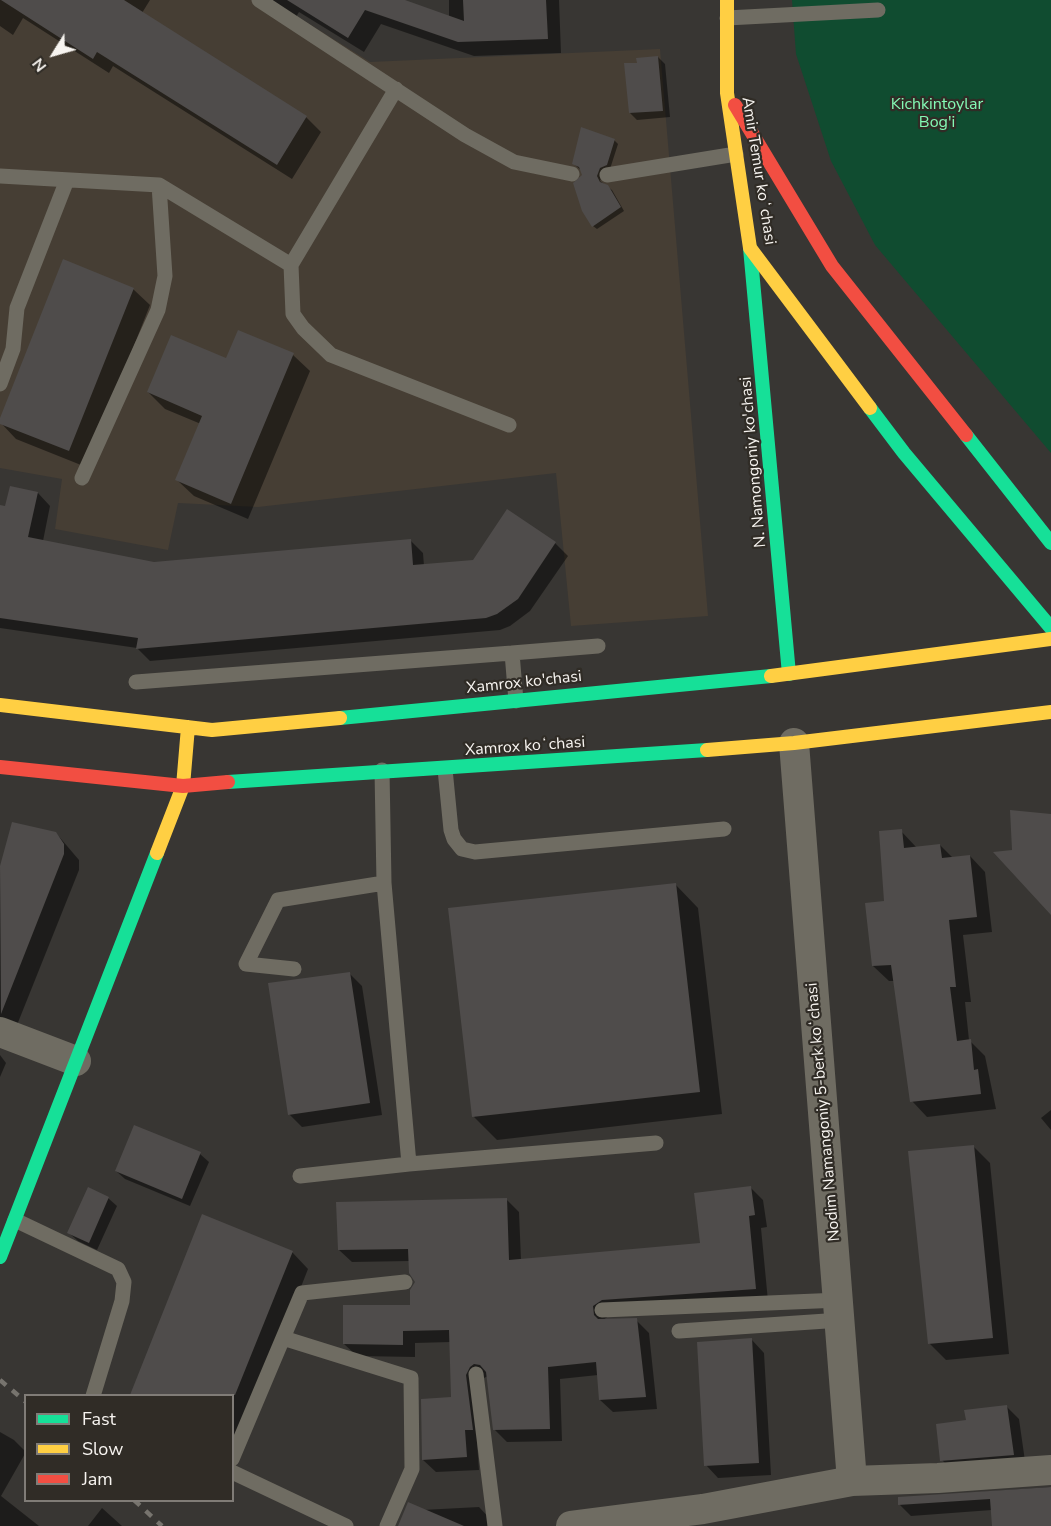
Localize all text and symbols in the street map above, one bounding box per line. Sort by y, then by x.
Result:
north arrow [24,24,84,84]
text: N [27,53,52,76]
park label: Kichkintoylar Bog'i [891,95,983,133]
street label: Amir Temur koʻchasi [737,96,779,246]
street label: N. Namongoniy ko'chasi [737,376,771,548]
street label: Xamrox ko'chasi [465,667,583,699]
street label: Xamrox koʻchasi [464,733,586,761]
street label: Nodim Namangoniy 5-berk koʻchasi [803,982,845,1242]
legend [24,1394,234,1502]
text: Fast [82,1407,116,1431]
text: Slow [82,1437,123,1461]
text: Jam [82,1467,113,1491]

